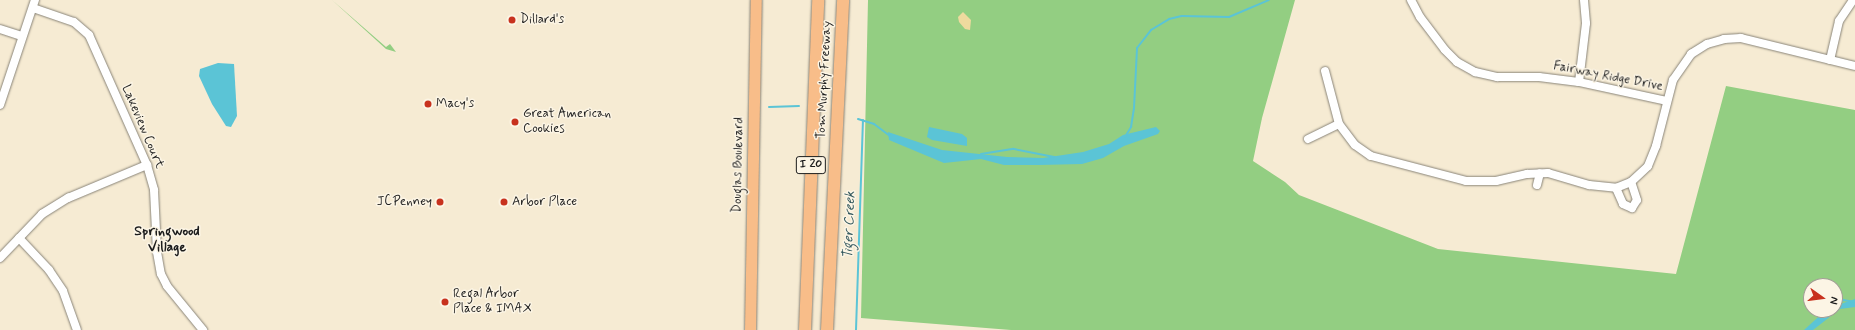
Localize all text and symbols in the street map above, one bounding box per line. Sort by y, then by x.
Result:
place label: Dillard's [520,12,564,28]
marker: Dillard's [507,15,517,25]
street label: Tom Murphy Freeway [814,20,836,140]
street label: Fairway Ridge Drive [1552,59,1664,95]
street label: Lakeview Court [118,84,166,170]
place label: Macy's [436,96,474,112]
marker: Macy's [423,99,433,109]
place label: Great American Cookies [523,107,609,138]
marker: Great American Cookies [510,117,520,127]
street label: Douglas Boulevard [730,117,748,213]
road number: I 20 [795,155,827,175]
water label: Tiger Creek [839,191,859,259]
place label: JCPenney [377,194,432,210]
place label: Arbor Place [512,194,577,210]
marker: JCPenney [435,197,445,207]
marker: Arbor Place [499,197,509,207]
district label: Springwood Village [134,223,200,256]
north arrow [1803,278,1843,318]
place label: Regal Arbor Place & IMAX [453,287,532,318]
text: N [1826,295,1841,306]
marker: Regal Arbor Place & IMAX [440,297,450,307]

